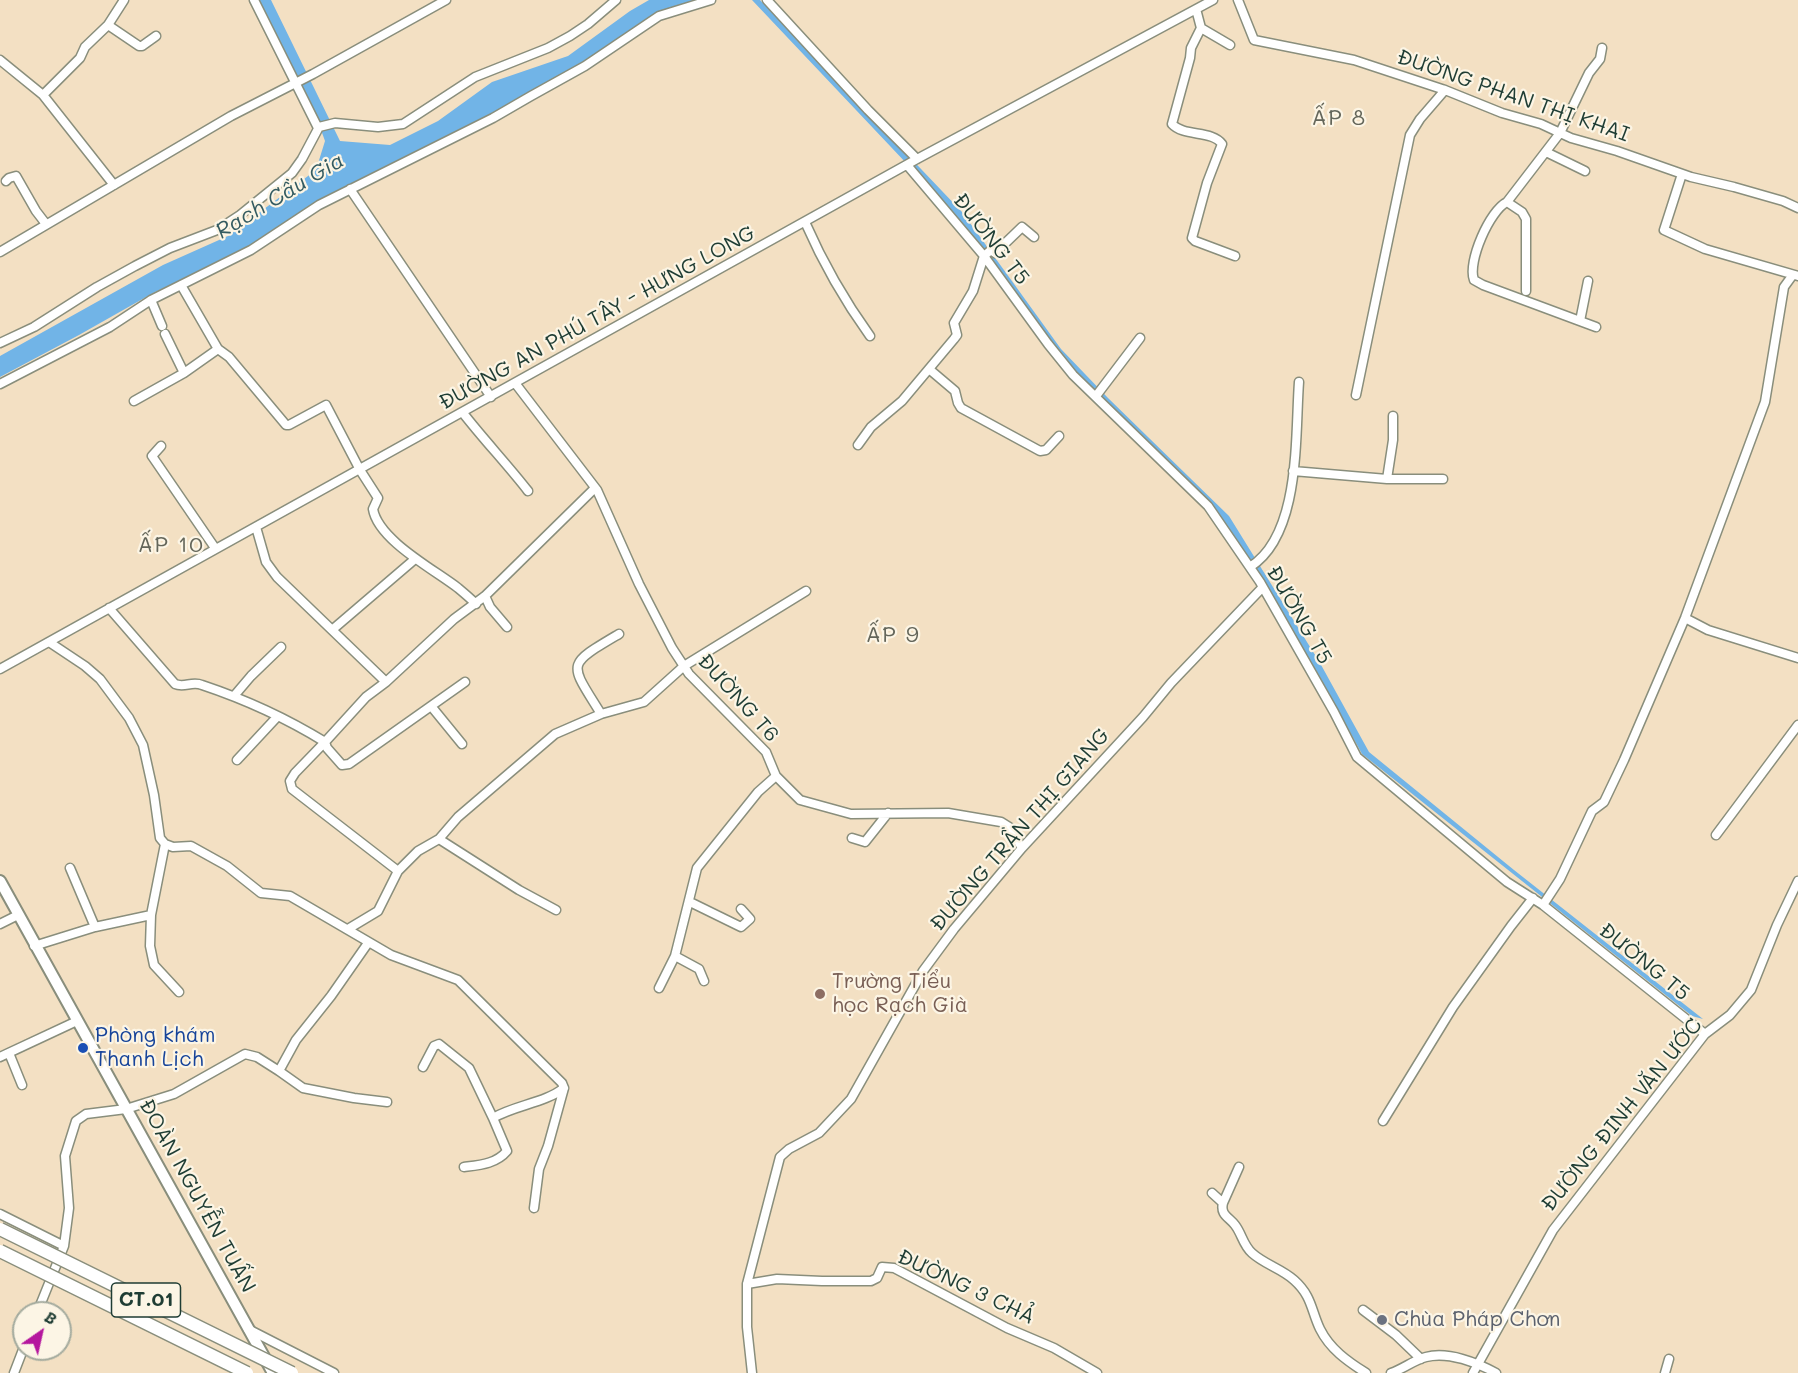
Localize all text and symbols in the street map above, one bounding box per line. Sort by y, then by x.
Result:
street label: ĐƯỜNG PHAN THỊ KHAI [1394,44,1632,148]
district label: ẤP 8 [1311,105,1367,131]
water label: Rạch Cầu Gia [211,147,349,245]
street label: ĐƯỜNG T5 [947,188,1035,290]
street label: ĐƯỜNG AN PHÚ TÂY - HƯNG LONG [435,220,759,416]
district label: ẤP 10 [138,532,204,558]
street label: ĐƯỜNG T5 [1261,561,1337,669]
district label: ẤP 9 [866,622,920,648]
street label: ĐƯỜNG T6 [692,649,784,747]
street label: ĐƯỜNG TRẦN THỊ GIANG [925,724,1115,936]
street label: ĐƯỜNG T5 [1594,918,1694,1006]
place label: Trường Tiểu học Rạch Già [832,969,968,1019]
marker: Trường Tiểu học Rạch Già [813,987,827,1001]
street label: ĐƯỜNG ĐINH VĂN ƯỚC [1536,1013,1708,1217]
place label: Phòng khám Thanh Lịch [95,1023,215,1073]
marker: Phòng khám Thanh Lịch [76,1041,90,1055]
street label: ĐOÀN NGUYỄN TUẤN [133,1095,261,1297]
street label: ĐƯỜNG 3 CHẢ [893,1244,1039,1330]
road number: CT.01 [112,1283,180,1317]
north arrow [12,1301,72,1361]
text: B [41,1306,62,1329]
place label: Chùa Pháp Chơn [1394,1307,1560,1333]
marker: Chùa Pháp Chơn [1375,1313,1389,1327]

